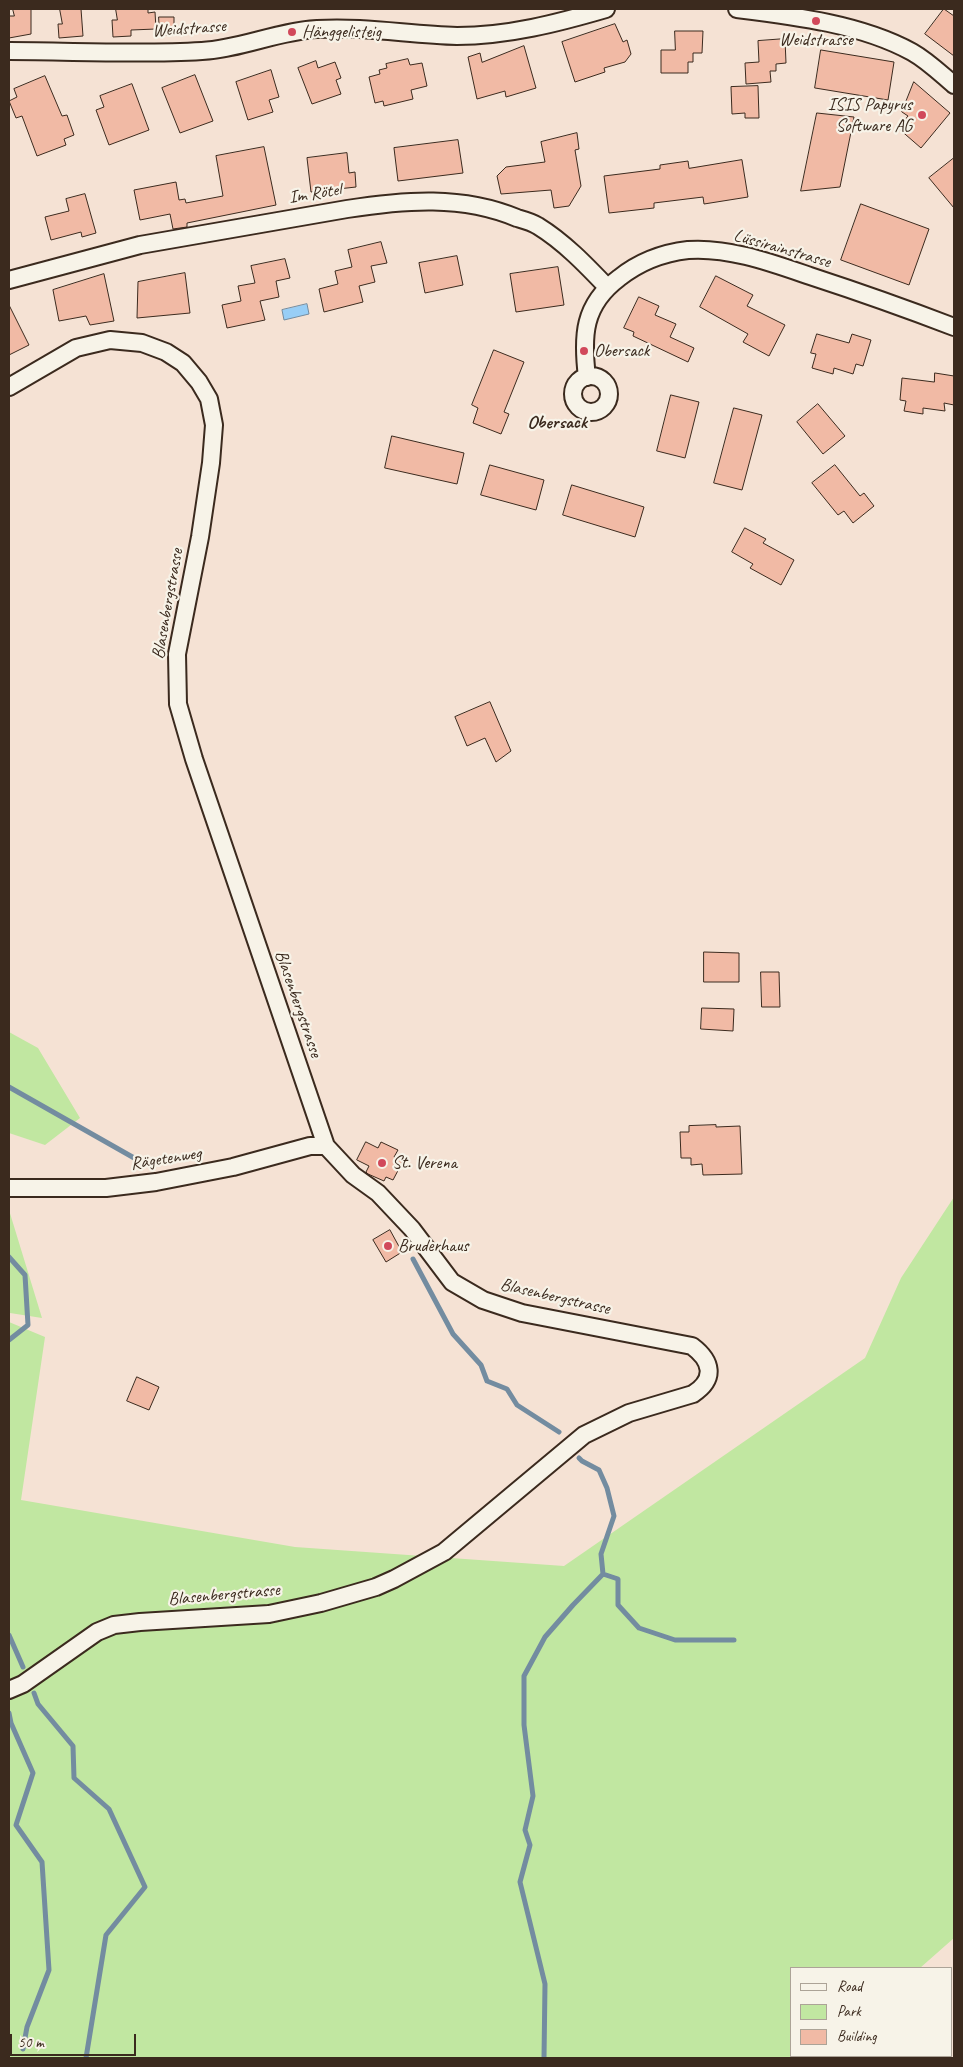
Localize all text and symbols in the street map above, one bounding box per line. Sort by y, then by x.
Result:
marker: Weidstrasse [810,15,822,27]
street label: Weidstrasse [152,16,226,42]
place label: Hänggelisteig [302,21,381,43]
marker: Hänggelisteig [286,26,298,38]
place label: Weidstrasse [779,29,853,51]
place label: ISIS Papyrus Software AG [828,94,912,136]
marker: ISIS Papyrus Software AG [916,109,928,121]
street label: Im Rötel [287,179,343,209]
street label: Lüssirainstrasse [731,225,833,273]
place label: Obersack [594,340,649,362]
marker: Obersack [578,345,590,357]
district label: Obersack [527,412,587,434]
street label: Blasenbergstrasse [148,547,188,661]
street label: Blasenbergstrasse [270,948,326,1060]
street label: Rägetenweg [129,1143,203,1175]
place label: St. Verena [392,1152,457,1174]
marker: St. Verena [376,1157,388,1169]
place label: Bruderhaus [398,1235,468,1257]
marker: Bruderhaus [382,1240,394,1252]
street label: Blasenbergstrasse [498,1274,612,1320]
street label: Blasenbergstrasse [167,1579,281,1611]
legend [790,1967,953,2057]
text: Road [837,1977,862,1996]
text: Park [837,2002,861,2021]
scale bar [12,2024,139,2056]
text: Building [837,2027,876,2046]
text: 50 m [18,2033,44,2052]

